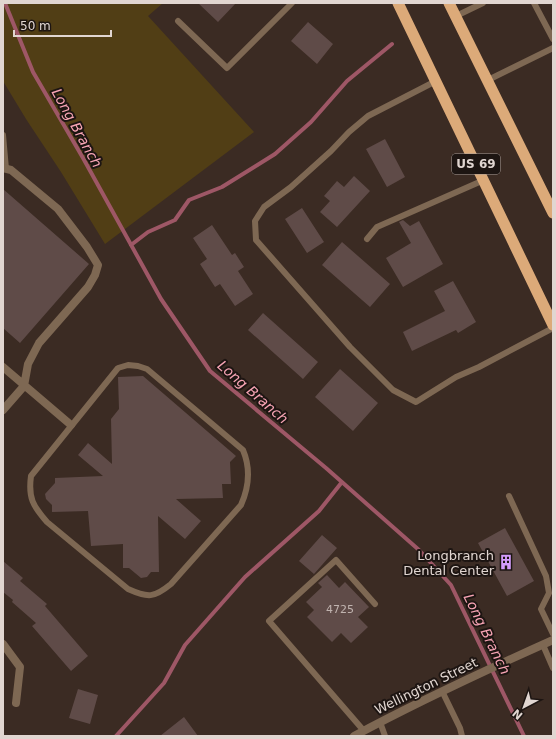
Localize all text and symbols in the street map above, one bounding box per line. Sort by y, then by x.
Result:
scale bar [14,12,111,38]
text: 50 m [20,19,51,33]
water label: Long Branch [49,86,105,170]
road number: US 69 [452,154,500,174]
water label: Long Branch [215,357,291,427]
place label: Longbranch Dental Center [403,548,495,578]
building icon: Longbranch Dental Center [497,553,515,571]
water label: Long Branch [461,591,513,677]
house number: 4725 [326,603,354,616]
street label: Wellington Street [372,655,480,717]
north arrow [504,687,544,727]
text: N [510,706,526,722]

